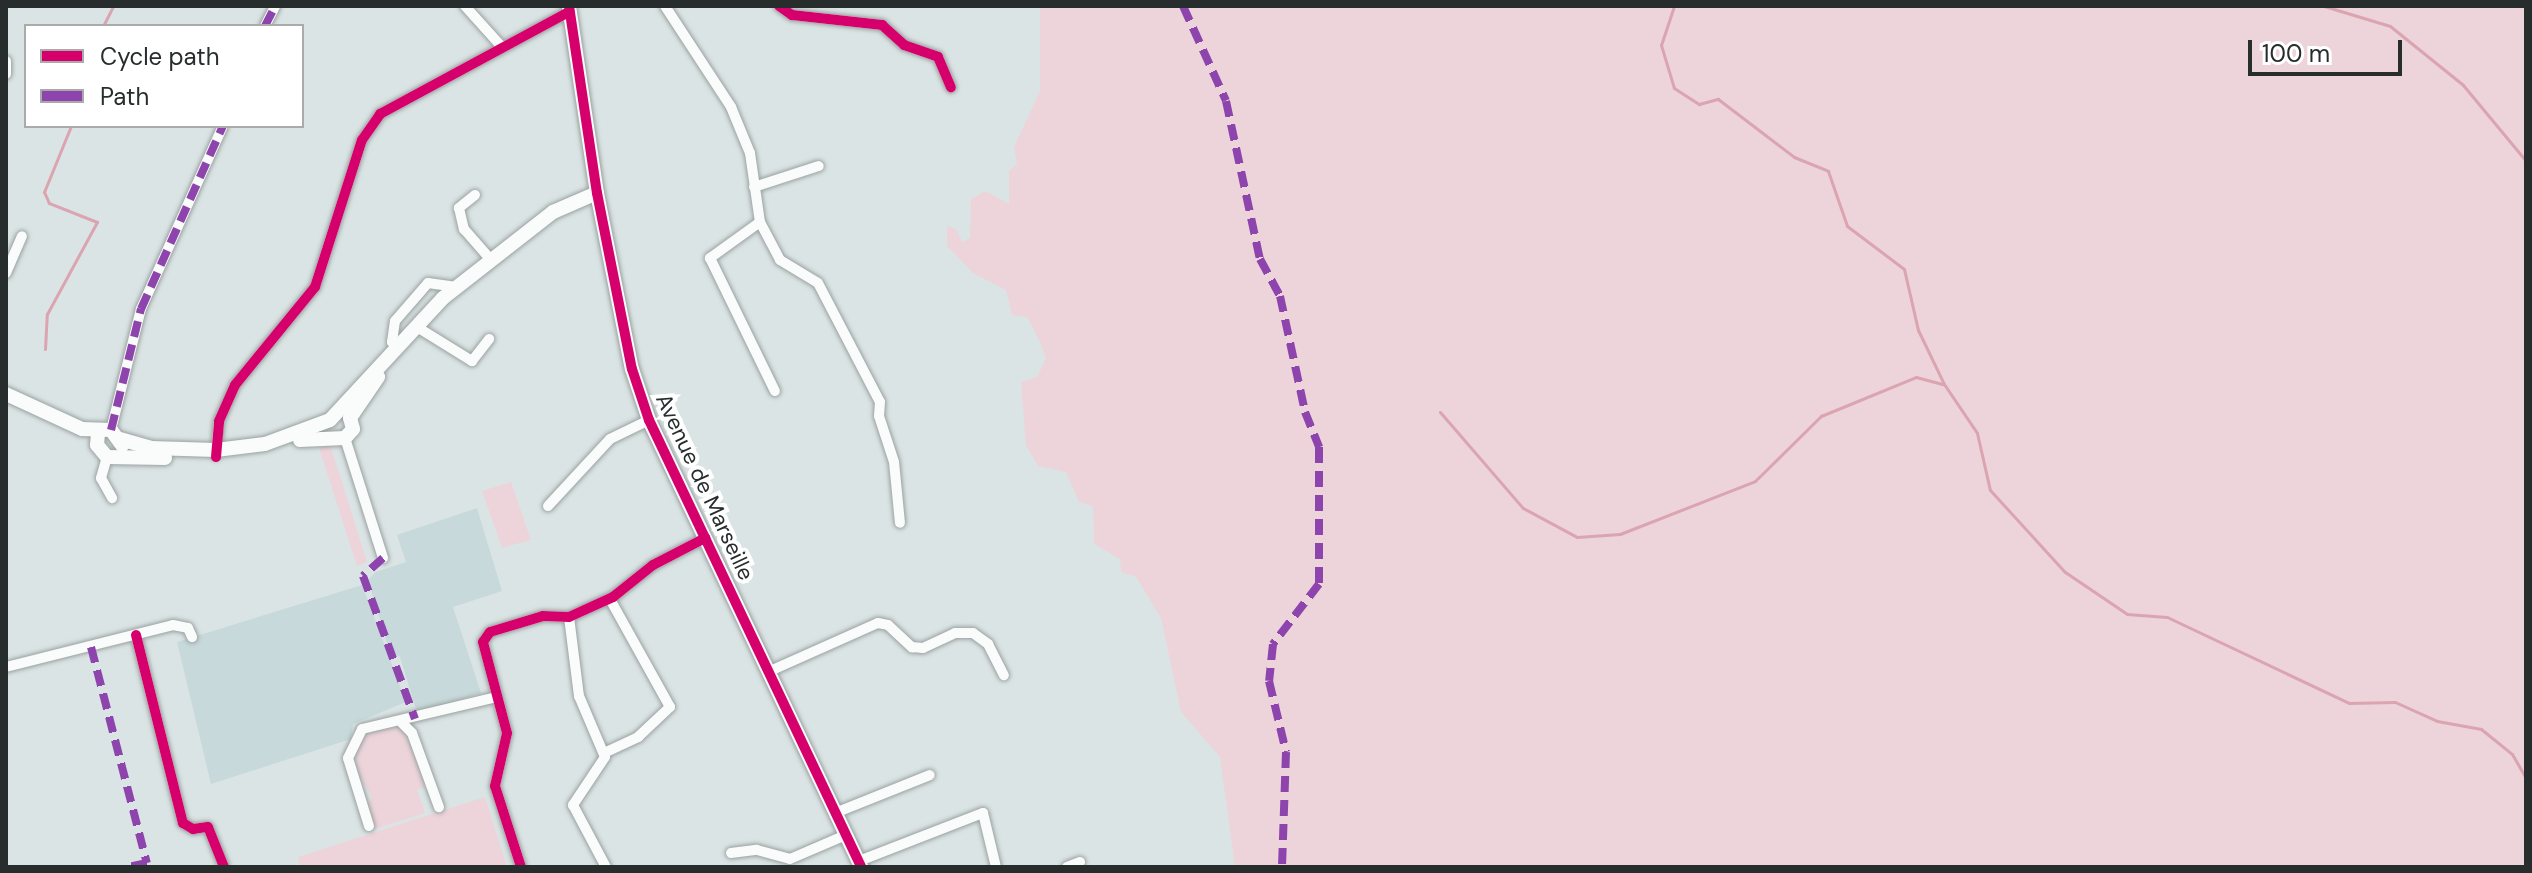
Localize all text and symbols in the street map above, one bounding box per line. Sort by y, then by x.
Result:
legend [24,24,304,128]
scale bar [2252,24,2406,74]
text: 100 m [2262,38,2330,69]
text: Cycle path [100,41,219,72]
text: Path [100,81,149,112]
street label: Avenue de Marseille [650,390,760,584]

